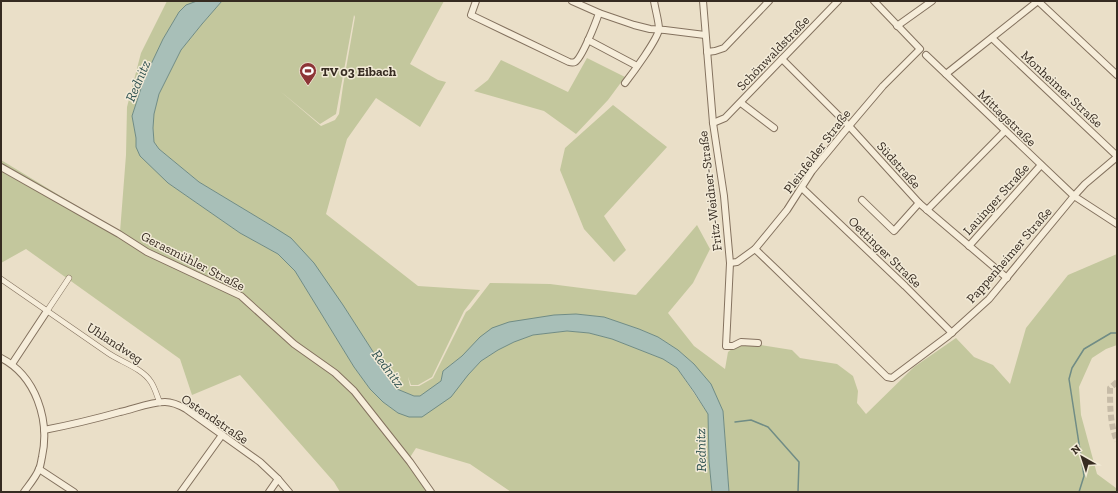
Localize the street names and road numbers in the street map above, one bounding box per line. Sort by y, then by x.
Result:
street label: Schönwaldstraße [734,13,812,93]
street label: Monheimer Straße [1018,47,1106,131]
street label: Mittagstraße [975,87,1039,149]
street label: Pleinfelder Straße [781,106,853,196]
street label: Fritz-Weidner-Straße [695,130,725,252]
street label: Südstraße [874,138,924,192]
street label: Lauinger Straße [960,160,1032,238]
street label: Pappenheimer Straße [963,204,1055,306]
street label: Oettinger Straße [845,213,925,291]
street label: Gerasmühler Straße [139,228,247,294]
street label: Uhlandweg [84,319,146,367]
street label: Ostendstraße [179,391,251,447]

